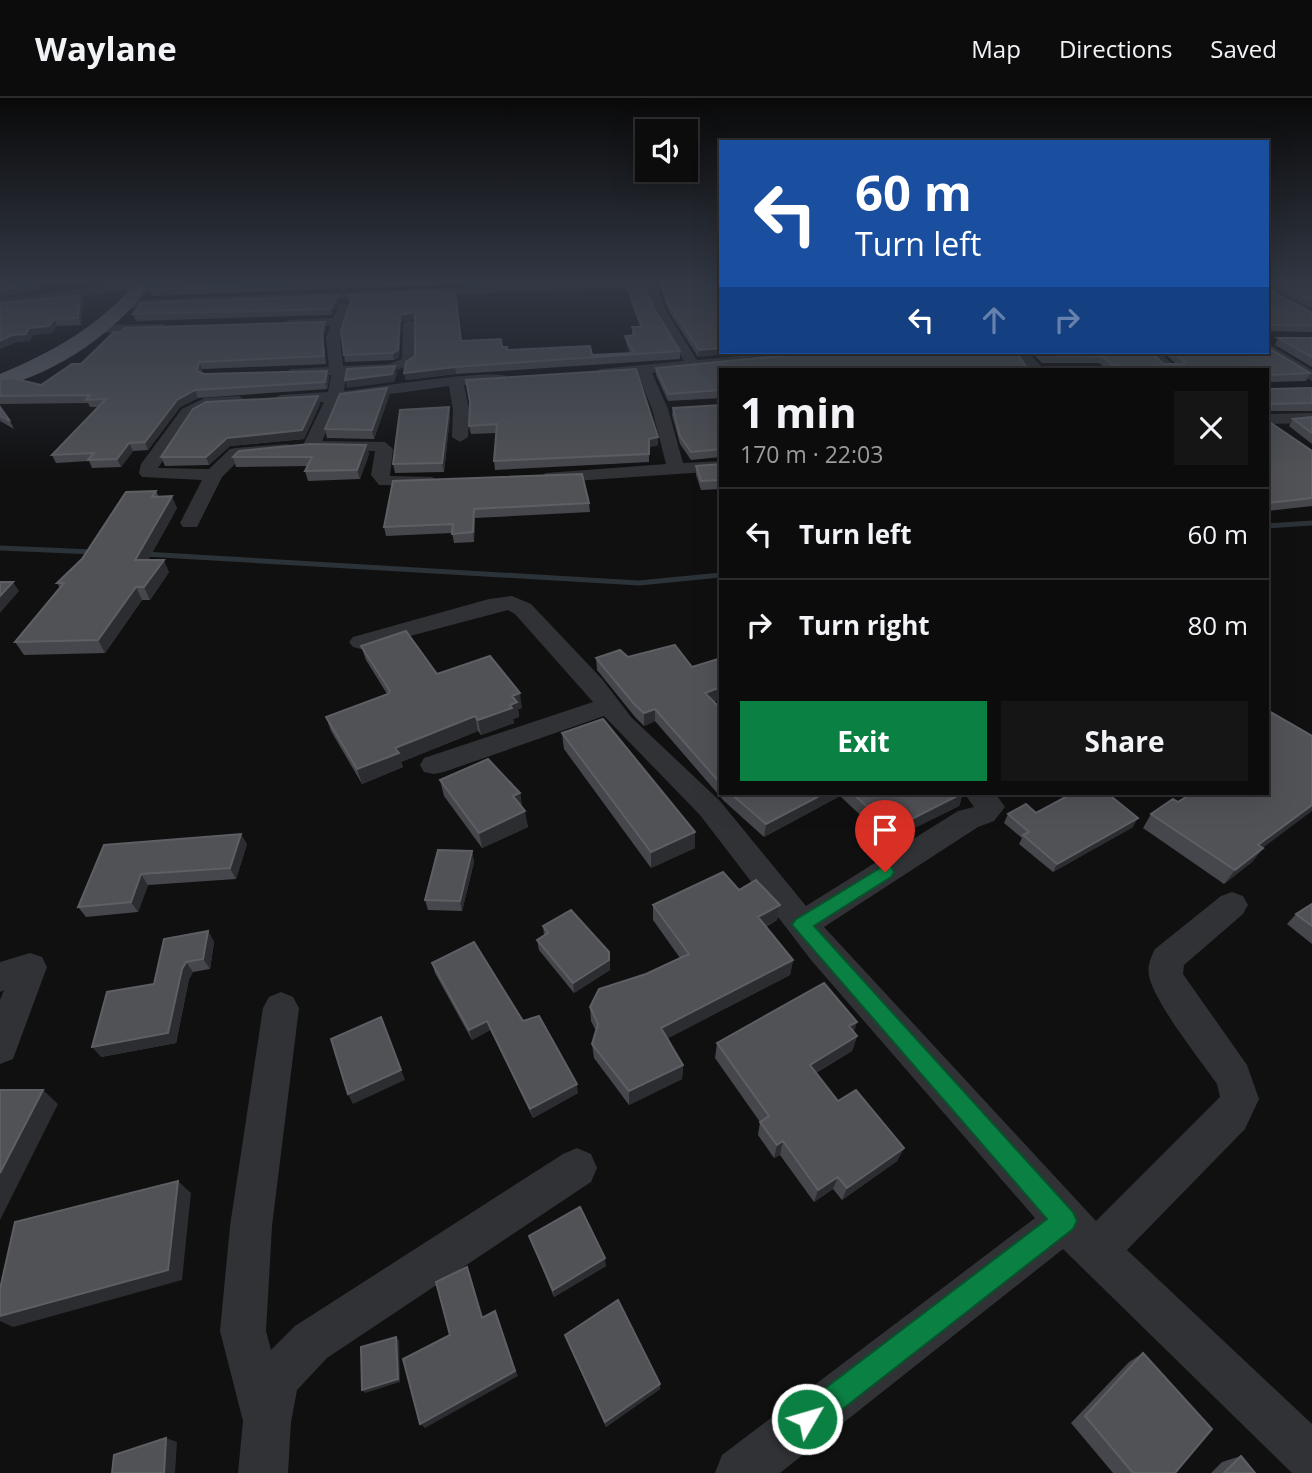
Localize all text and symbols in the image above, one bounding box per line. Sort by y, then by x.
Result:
text: Waylane [35,26,177,71]
text: Map [971,32,1021,65]
text: Directions [1059,32,1172,65]
text: Saved [1210,32,1277,65]
map controls [635,119,698,182]
button: sound [635,119,698,182]
text: 60 m [855,159,972,225]
icon: left [740,168,831,259]
text: Turn left [855,222,981,265]
icon: left [902,301,940,339]
icon: ahead [975,301,1013,339]
icon: right [1048,301,1086,339]
text: 1 min [740,383,857,440]
button: close [1174,391,1248,465]
text: 170 m · 22:03 [740,438,883,470]
icon: left [740,515,778,553]
text: Turn left [799,516,911,552]
text: 60 m [1187,516,1248,552]
icon: right [740,606,778,644]
text: Turn right [799,607,930,643]
text: 80 m [1187,607,1248,643]
button: Exit [740,701,987,781]
button: Share [1001,701,1248,781]
pin [855,800,915,872]
icon: arrive [866,811,904,849]
position arrow [770,1382,844,1456]

